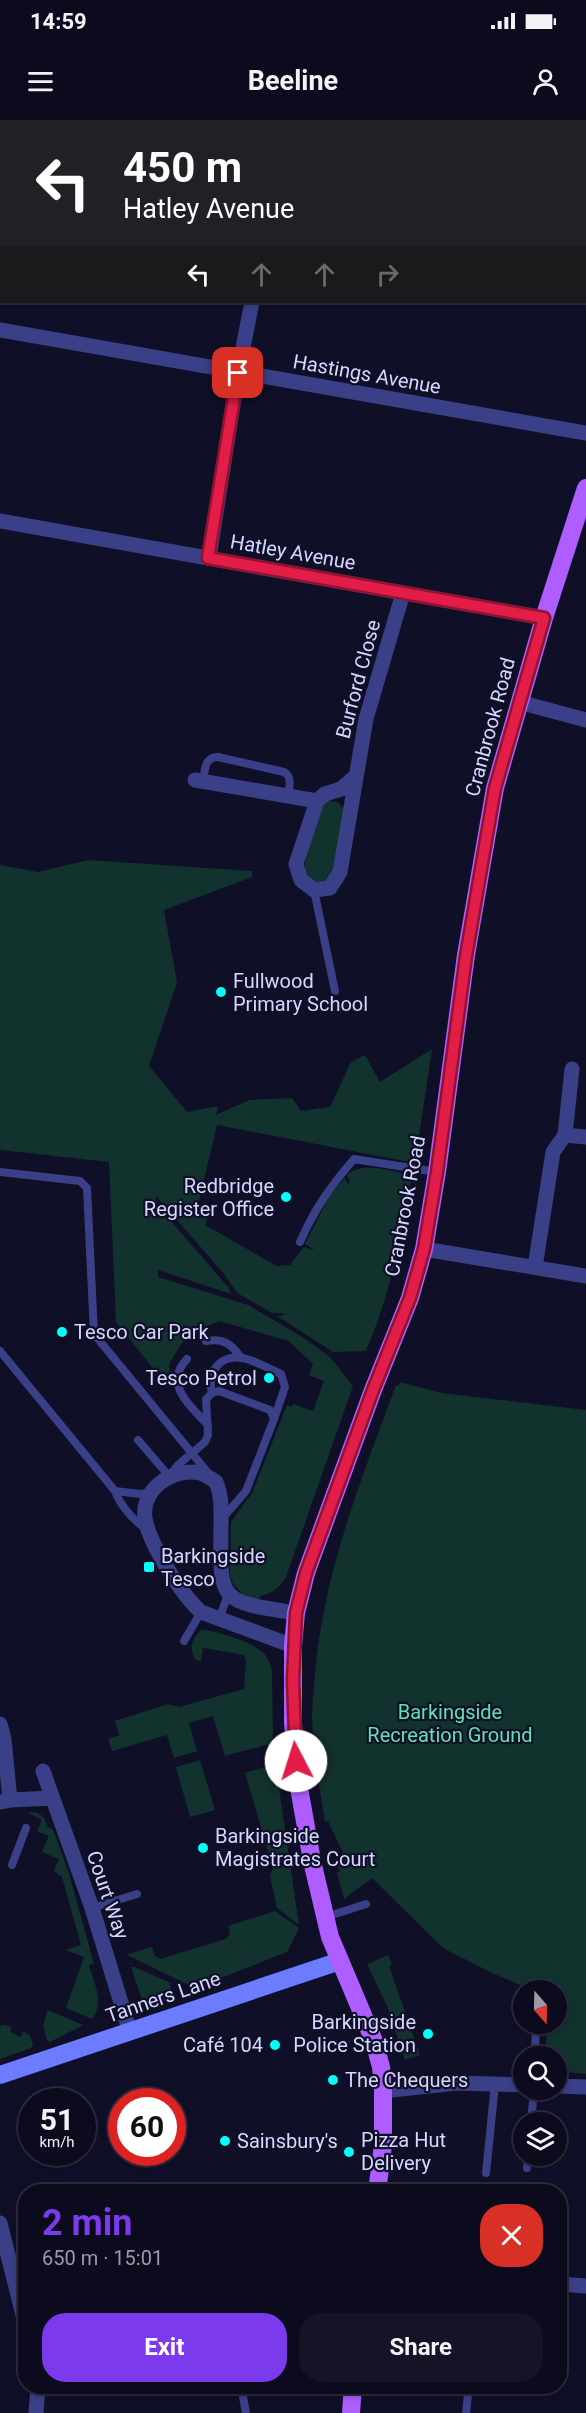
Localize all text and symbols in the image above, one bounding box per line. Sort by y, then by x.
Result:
text: 14:59 [30,9,87,34]
icon: menu [24,65,57,98]
text: Beeline [248,65,338,97]
icon: person [529,65,562,98]
text: 450 m [123,143,242,192]
icon: left [24,144,102,222]
text: Hatley Avenue [123,193,294,225]
icon: left [182,258,215,291]
icon: ahead [245,258,278,291]
icon: ahead [308,258,341,291]
icon: right [371,258,404,291]
pin [212,347,263,398]
street label: Hastings Avenue [291,349,443,399]
icon: arrive [221,356,254,389]
street label: Hatley Avenue [228,529,358,575]
street label: Burford Close [331,617,385,741]
street label: Cranbrook Road [460,655,520,799]
place label: Fullwood Primary School [233,969,368,1016]
marker: Fullwood Primary School [214,985,228,999]
street label: Cranbrook Road [380,1134,430,1278]
place label: Redbridge Register Office [144,1174,274,1221]
marker: Redbridge Register Office [279,1190,293,1204]
place label: Tesco Car Park [74,1320,210,1344]
marker: Tesco Car Park [55,1325,69,1339]
place label: Tesco Petrol [146,1366,257,1390]
marker: Tesco Petrol [262,1371,276,1385]
place label: Barkingside Tesco [161,1544,265,1591]
marker: Barkingside Tesco [142,1560,156,1574]
park label: Barkingside Recreation Ground [367,1700,533,1747]
position arrow [264,1729,328,1793]
place label: Barkingside Magistrates Court [215,1824,375,1871]
marker: Barkingside Magistrates Court [196,1841,210,1855]
street label: Court Way [82,1848,134,1943]
street label: Tanners Lane [102,1966,224,2028]
north arrow [513,1980,567,2034]
map controls [513,1980,567,2166]
place label: Barkingside Police Station [293,2010,416,2057]
marker: Barkingside Police Station [421,2027,435,2041]
place label: Café 104 [183,2033,263,2057]
marker: Café 104 [268,2038,282,2052]
button: search [513,2046,567,2100]
place label: The Chequers [345,2068,468,2092]
marker: The Chequers [326,2073,340,2087]
speed limit sign: 60 [108,2088,186,2166]
text: 51 [40,2102,74,2137]
button: layers [513,2112,567,2166]
place label: Pizza Hut Delivery [361,2128,446,2175]
place label: Sainsbury's [237,2129,338,2153]
text: km/h [39,2133,75,2151]
marker: Sainsbury's [218,2134,232,2148]
marker: Pizza Hut Delivery [342,2145,356,2159]
text: 2 min [42,2202,133,2244]
button: close [480,2204,543,2267]
text: 650 m · 15:01 [42,2246,163,2270]
button: Exit [42,2313,287,2382]
button: Share [299,2313,543,2382]

